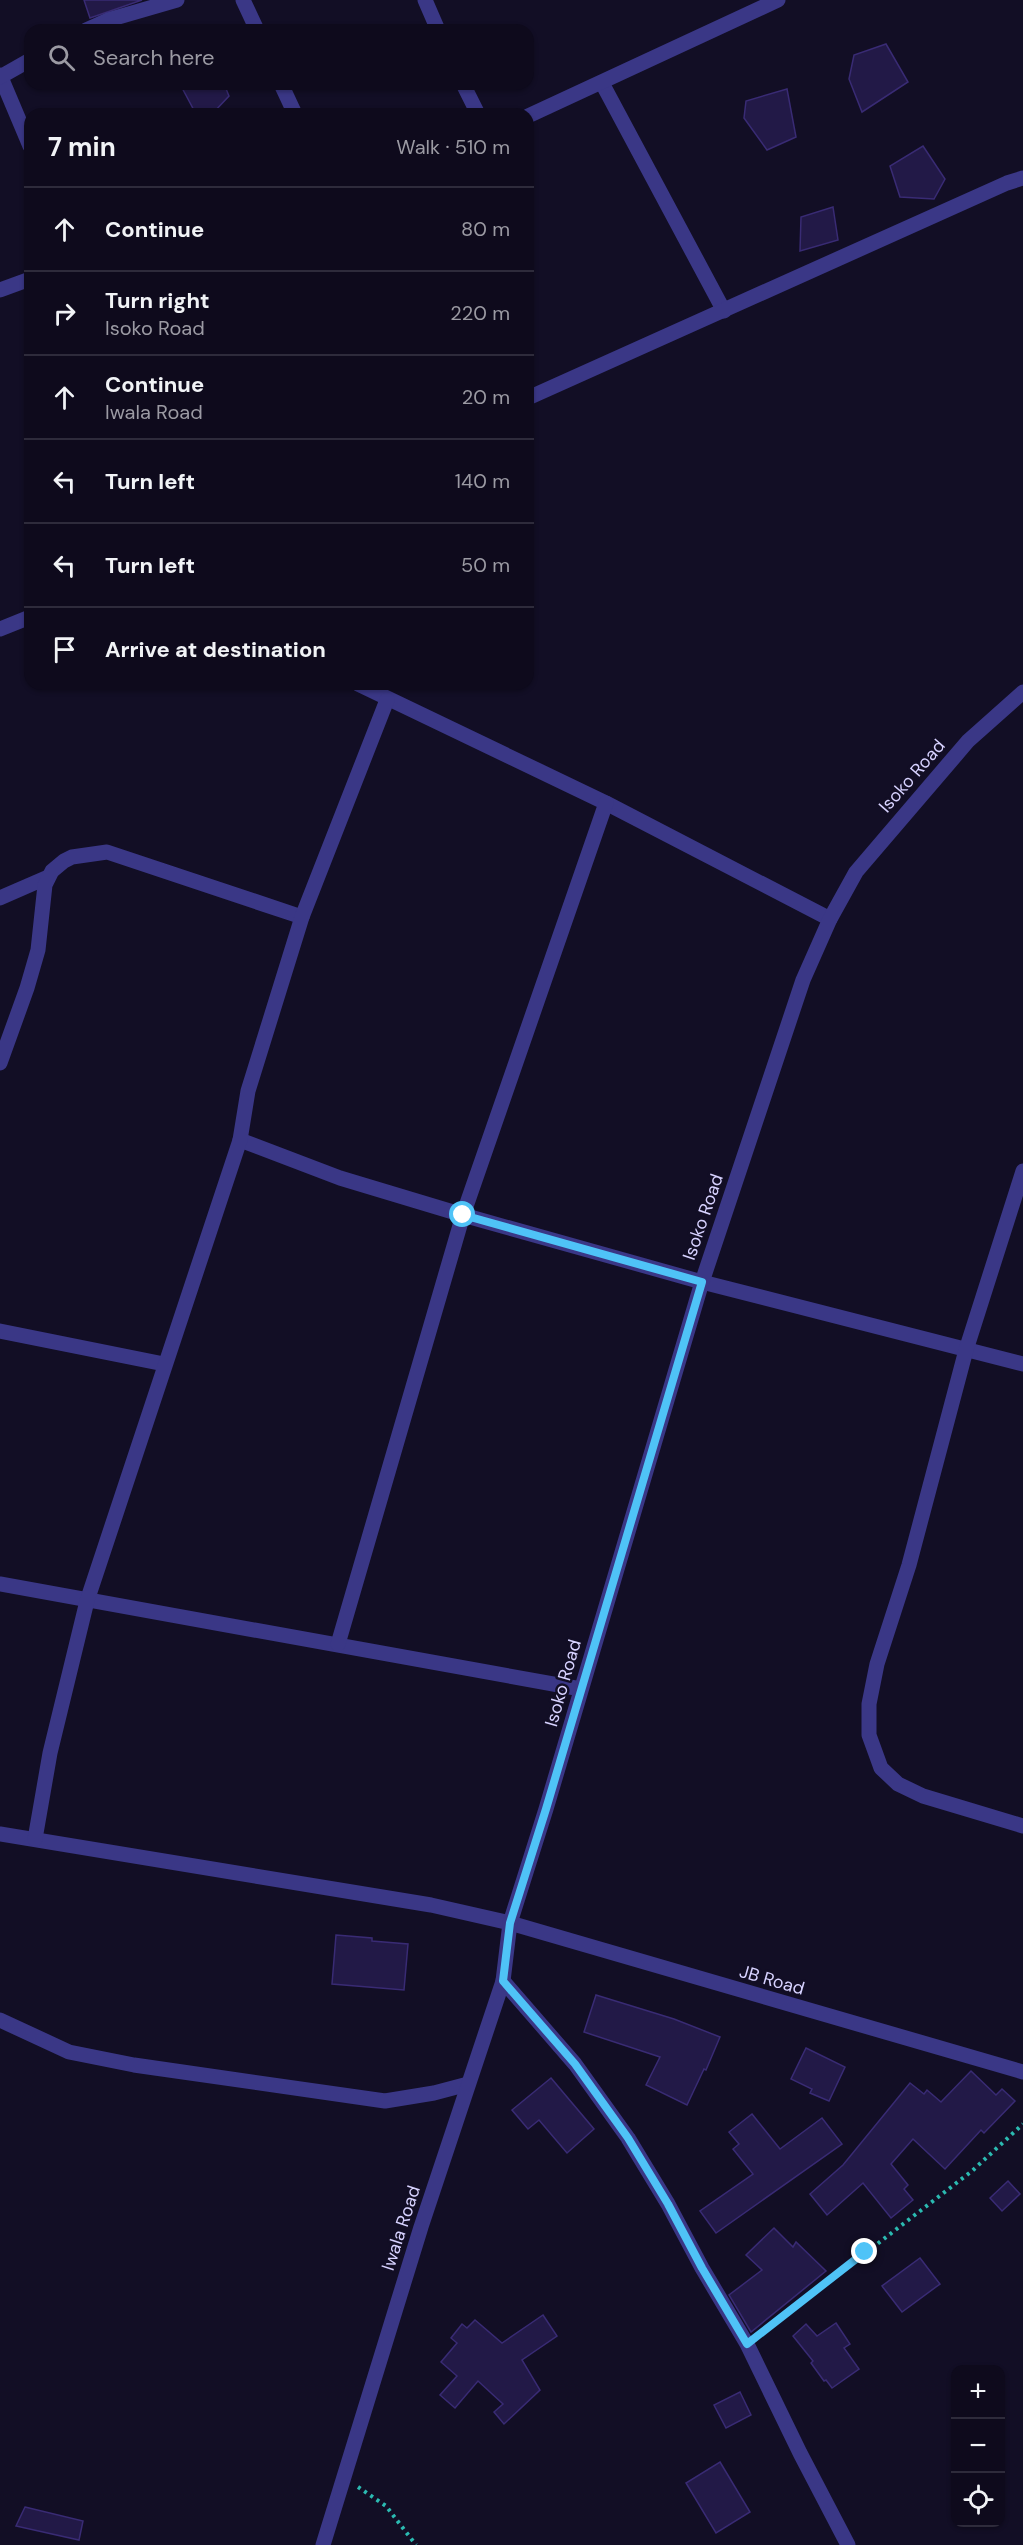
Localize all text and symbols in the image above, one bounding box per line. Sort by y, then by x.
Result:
search box [24,24,534,90]
icon: search [45,41,78,74]
text: Search here [93,43,214,72]
text: 7 min [48,130,116,164]
text: Walk · 510 m [396,134,510,160]
icon: ahead [48,213,81,246]
text: Continue [105,215,204,244]
text: 80 m [461,216,510,242]
text: Turn right [105,286,210,315]
icon: right [48,297,81,330]
text: 220 m [450,300,510,326]
text: Isoko Road [105,315,205,341]
text: Continue [105,370,204,399]
icon: ahead [48,381,81,414]
text: 20 m [462,384,510,410]
text: Iwala Road [105,399,203,425]
icon: left [48,465,81,498]
text: Turn left [105,467,195,496]
text: 140 m [455,468,510,494]
icon: left [48,549,81,582]
text: Turn left [105,551,195,580]
text: 50 m [461,552,510,578]
icon: arrive [48,633,81,666]
text: Arrive at destination [105,635,326,664]
street label: Isoko Road [874,734,950,818]
street label: Isoko Road [677,1171,729,1263]
route start [449,1201,475,1227]
street label: Isoko Road [539,1637,587,1729]
street label: JB Road [737,1959,807,2001]
street label: Iwala Road [376,2182,426,2274]
route end [851,2238,877,2264]
map controls [951,2365,1005,2527]
button: + [951,2365,1005,2419]
button: − [951,2419,1005,2473]
button: locate [951,2473,1005,2527]

